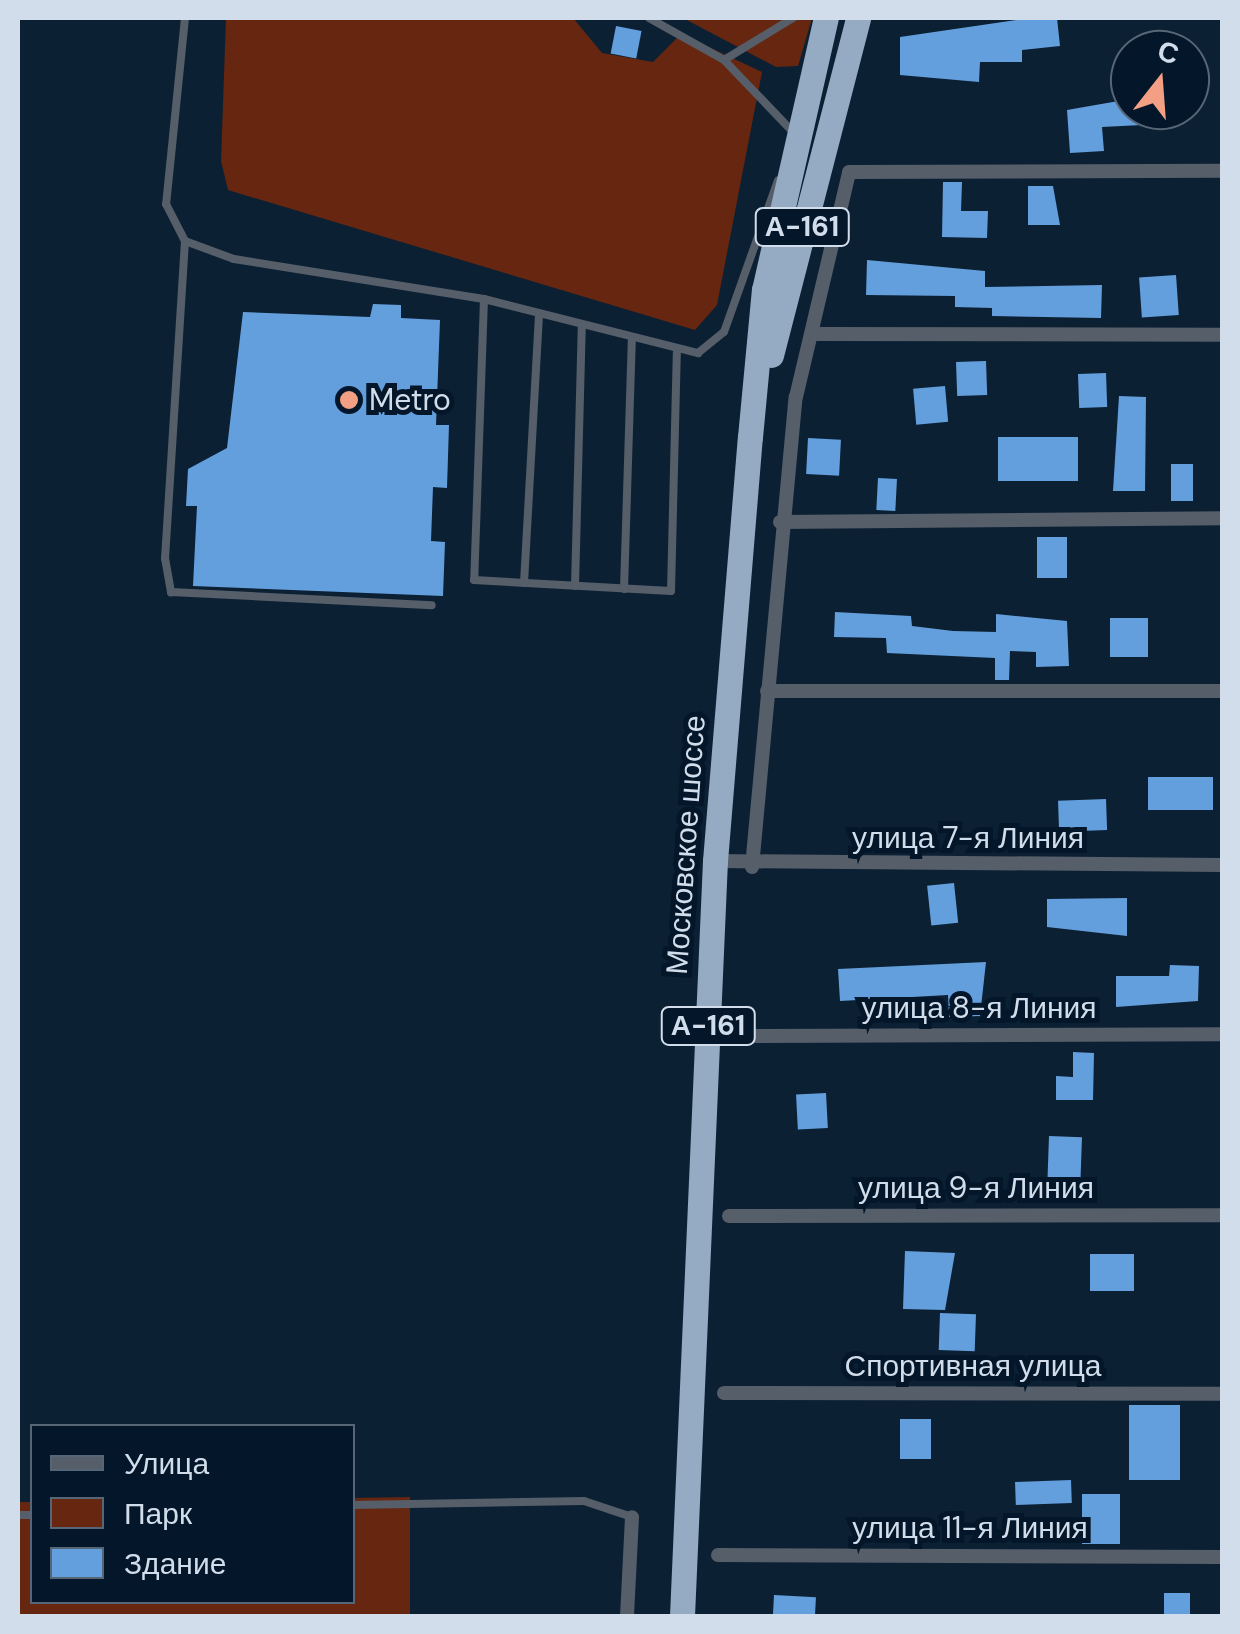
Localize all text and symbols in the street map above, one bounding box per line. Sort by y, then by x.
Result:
north arrow [1110,30,1210,130]
text: С [1153,32,1183,73]
road number: А-161 [754,204,850,250]
place label: Metro [369,382,451,418]
marker: Metro [338,389,360,411]
street label: Московское шоссе [659,714,713,976]
street label: улица 7-я Линия [852,820,1084,856]
street label: улица 8-я Линия [861,990,1097,1026]
road number: А-161 [660,1003,756,1049]
street label: улица 9-я Линия [858,1170,1094,1206]
street label: Спортивная улица [844,1348,1102,1384]
legend [30,1424,355,1604]
text: Улица [124,1444,209,1483]
text: Парк [124,1494,192,1533]
street label: улица 11-я Линия [852,1510,1088,1546]
text: Здание [124,1544,226,1583]

